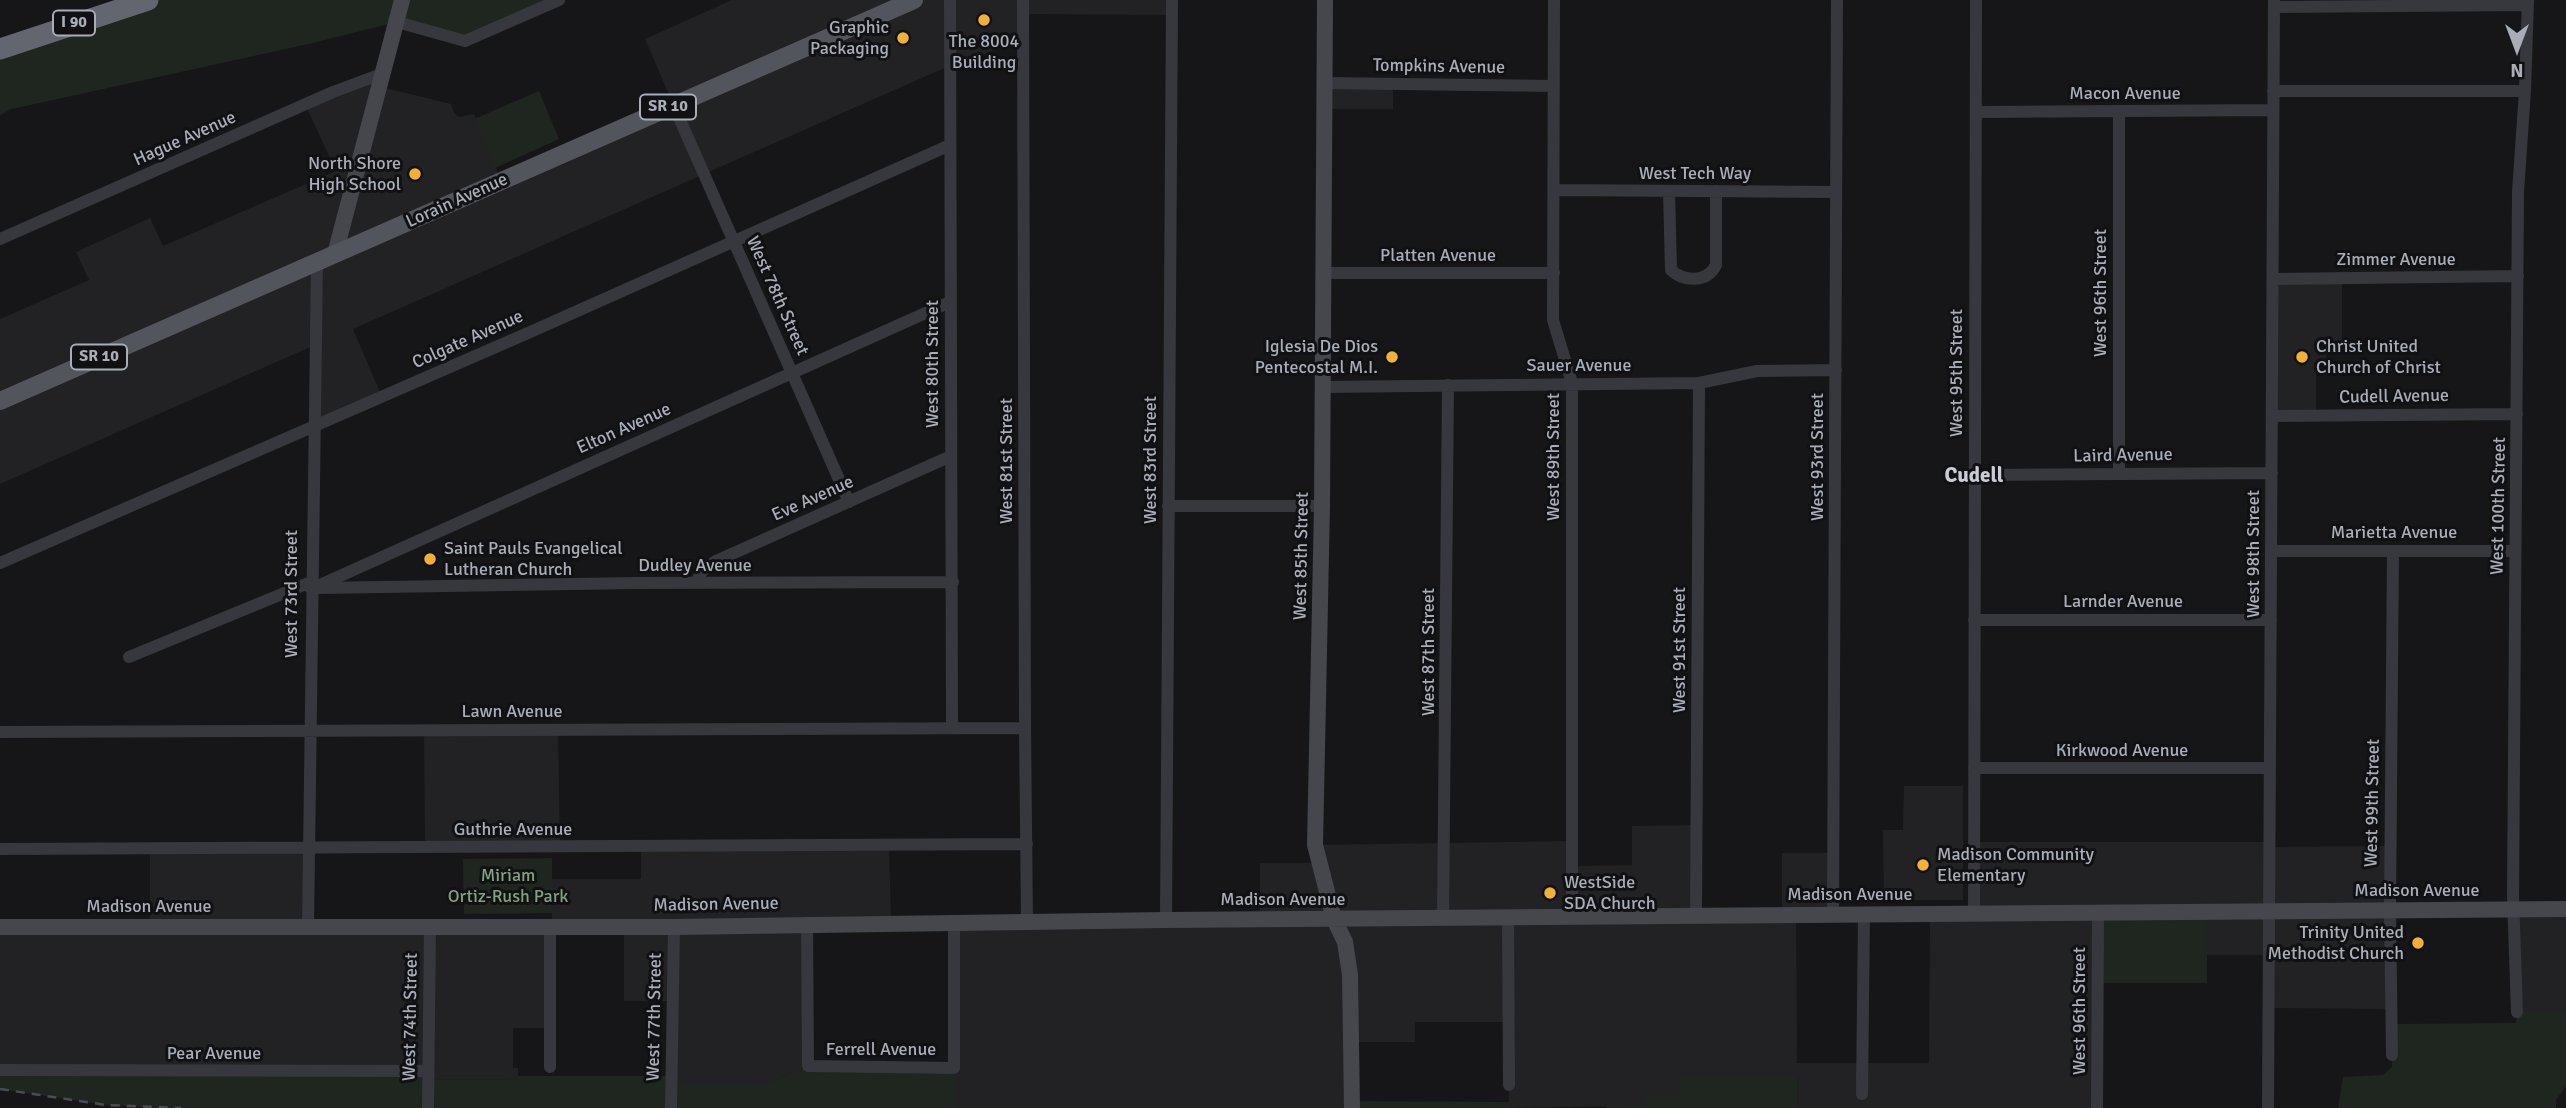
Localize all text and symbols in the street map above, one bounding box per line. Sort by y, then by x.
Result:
road number: I 90 [53,10,95,36]
marker: The 8004 Building [976,12,992,28]
north arrow [2482,14,2552,84]
place label: Graphic Packaging [810,17,889,60]
marker: Graphic Packaging [895,30,911,46]
place label: The 8004 Building [949,31,1019,74]
street label: Tompkins Avenue [1373,55,1505,79]
text: N [2510,58,2524,82]
street label: Macon Avenue [2069,83,2181,105]
road number: SR 10 [640,94,696,120]
street label: Hague Avenue [130,107,240,171]
place label: North Shore High School [308,153,401,196]
street label: West Tech Way [1639,163,1751,185]
marker: North Shore High School [407,166,423,182]
street label: Lorain Avenue [403,169,511,233]
street label: West 96th Street [2090,229,2112,357]
street label: West 78th Street [741,233,813,359]
street label: Platten Avenue [1380,245,1496,267]
street label: Zimmer Avenue [2336,249,2456,271]
street label: West 80th Street [922,300,944,428]
street label: Colgate Avenue [409,306,527,374]
street label: West 95th Street [1946,309,1968,437]
place label: Iglesia De Dios Pentecostal M.I. [1255,336,1378,378]
place label: Christ United Church of Christ [2316,336,2441,378]
road number: SR 10 [71,344,127,370]
marker: Iglesia De Dios Pentecostal M.I. [1384,349,1400,365]
marker: Christ United Church of Christ [2294,349,2310,365]
street label: Sauer Avenue [1527,355,1631,377]
street label: Cudell Avenue [2339,385,2449,409]
street label: West 89th Street [1543,393,1565,521]
street label: West 93rd Street [1807,393,1829,521]
street label: West 83rd Street [1140,396,1162,524]
street label: West 81st Street [996,398,1018,524]
street label: Elton Avenue [574,399,674,459]
street label: West 100th Street [2487,437,2511,575]
street label: Laird Avenue [2073,444,2173,468]
district label: Cudell [1945,463,2003,489]
street label: Eve Avenue [769,471,857,527]
street label: West 98th Street [2243,490,2265,618]
street label: West 85th Street [1290,492,1314,620]
street label: Marietta Avenue [2331,522,2457,544]
street label: West 73rd Street [281,530,303,658]
place label: Saint Pauls Evangelical Lutheran Church [444,538,623,580]
marker: Saint Pauls Evangelical Lutheran Church [422,551,438,567]
street label: Dudley Avenue [638,555,752,577]
street label: West 91st Street [1669,587,1691,713]
street label: West 87th Street [1418,588,1440,716]
street label: Larnder Avenue [2063,591,2183,613]
street label: Lawn Avenue [461,701,563,723]
street label: West 99th Street [2361,739,2385,867]
street label: Kirkwood Avenue [2056,740,2188,762]
street label: Guthrie Avenue [454,819,572,841]
place label: Madison Community Elementary [1937,844,2094,886]
marker: Madison Community Elementary [1915,857,1931,873]
park label: Miriam Ortiz-Rush Park [448,865,568,908]
place label: WestSide SDA Church [1564,872,1655,914]
street label: Madison Avenue [2354,880,2480,902]
street label: Madison Avenue [1787,884,1913,906]
marker: WestSide SDA Church [1542,885,1558,901]
street label: Madison Avenue [1220,889,1346,911]
street label: Madison Avenue [653,893,779,917]
street label: Madison Avenue [86,896,212,918]
place label: Trinity United Methodist Church [2267,922,2404,964]
marker: Trinity United Methodist Church [2410,935,2426,951]
street label: West 96th Street [2069,947,2091,1075]
street label: West 74th Street [399,953,423,1081]
street label: West 77th Street [643,953,667,1081]
street label: Ferrell Avenue [826,1039,936,1061]
street label: Pear Avenue [167,1043,261,1065]

